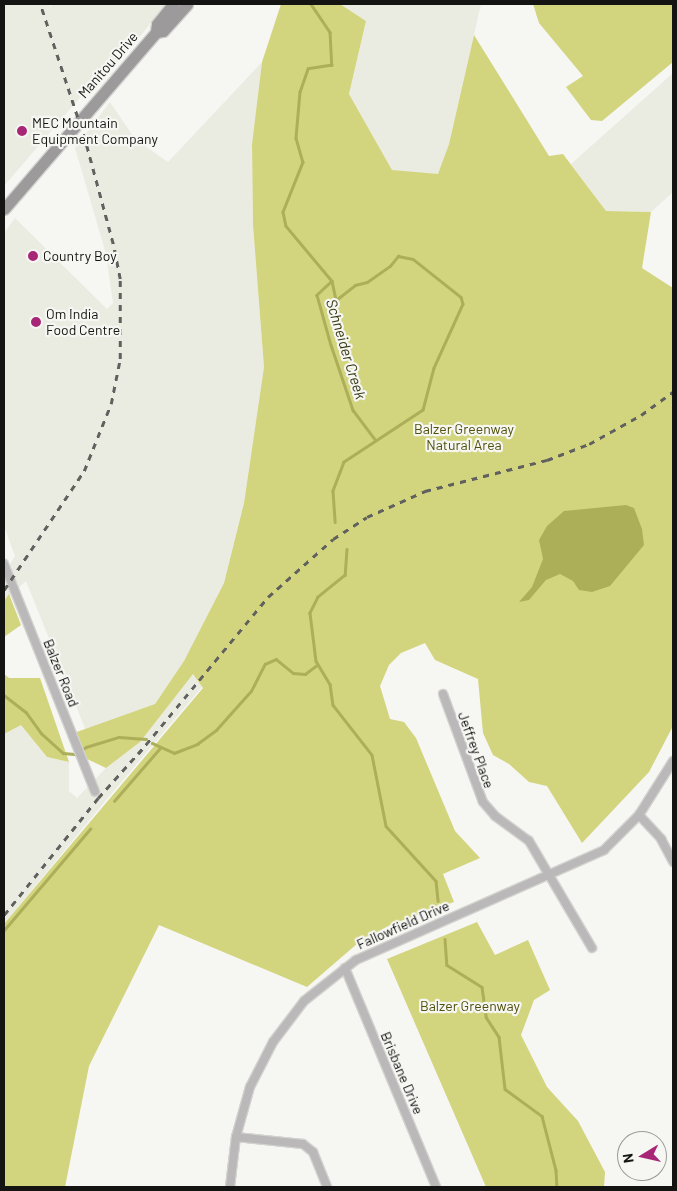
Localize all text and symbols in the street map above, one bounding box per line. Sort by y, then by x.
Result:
street label: Manitou Drive [75,28,141,102]
place label: MEC Mountain Equipment Company [32,115,158,148]
marker: MEC Mountain Equipment Company [16,125,28,137]
place label: Country Boy [43,248,117,264]
marker: Country Boy [27,250,39,262]
water label: Schneider Creek [322,297,370,401]
place label: Om India Food Centre [46,306,120,338]
marker: Om India Food Centre [30,316,42,328]
park label: Balzer Greenway Natural Area [414,421,514,454]
street label: Balzer Road [40,637,82,709]
street label: Jeffrey Place [454,709,498,791]
street label: Fallowfield Drive [354,897,452,953]
park label: Balzer Greenway [420,998,520,1014]
street label: Brisbane Drive [377,1029,427,1117]
north arrow [617,1131,667,1181]
text: N [619,1152,637,1164]

